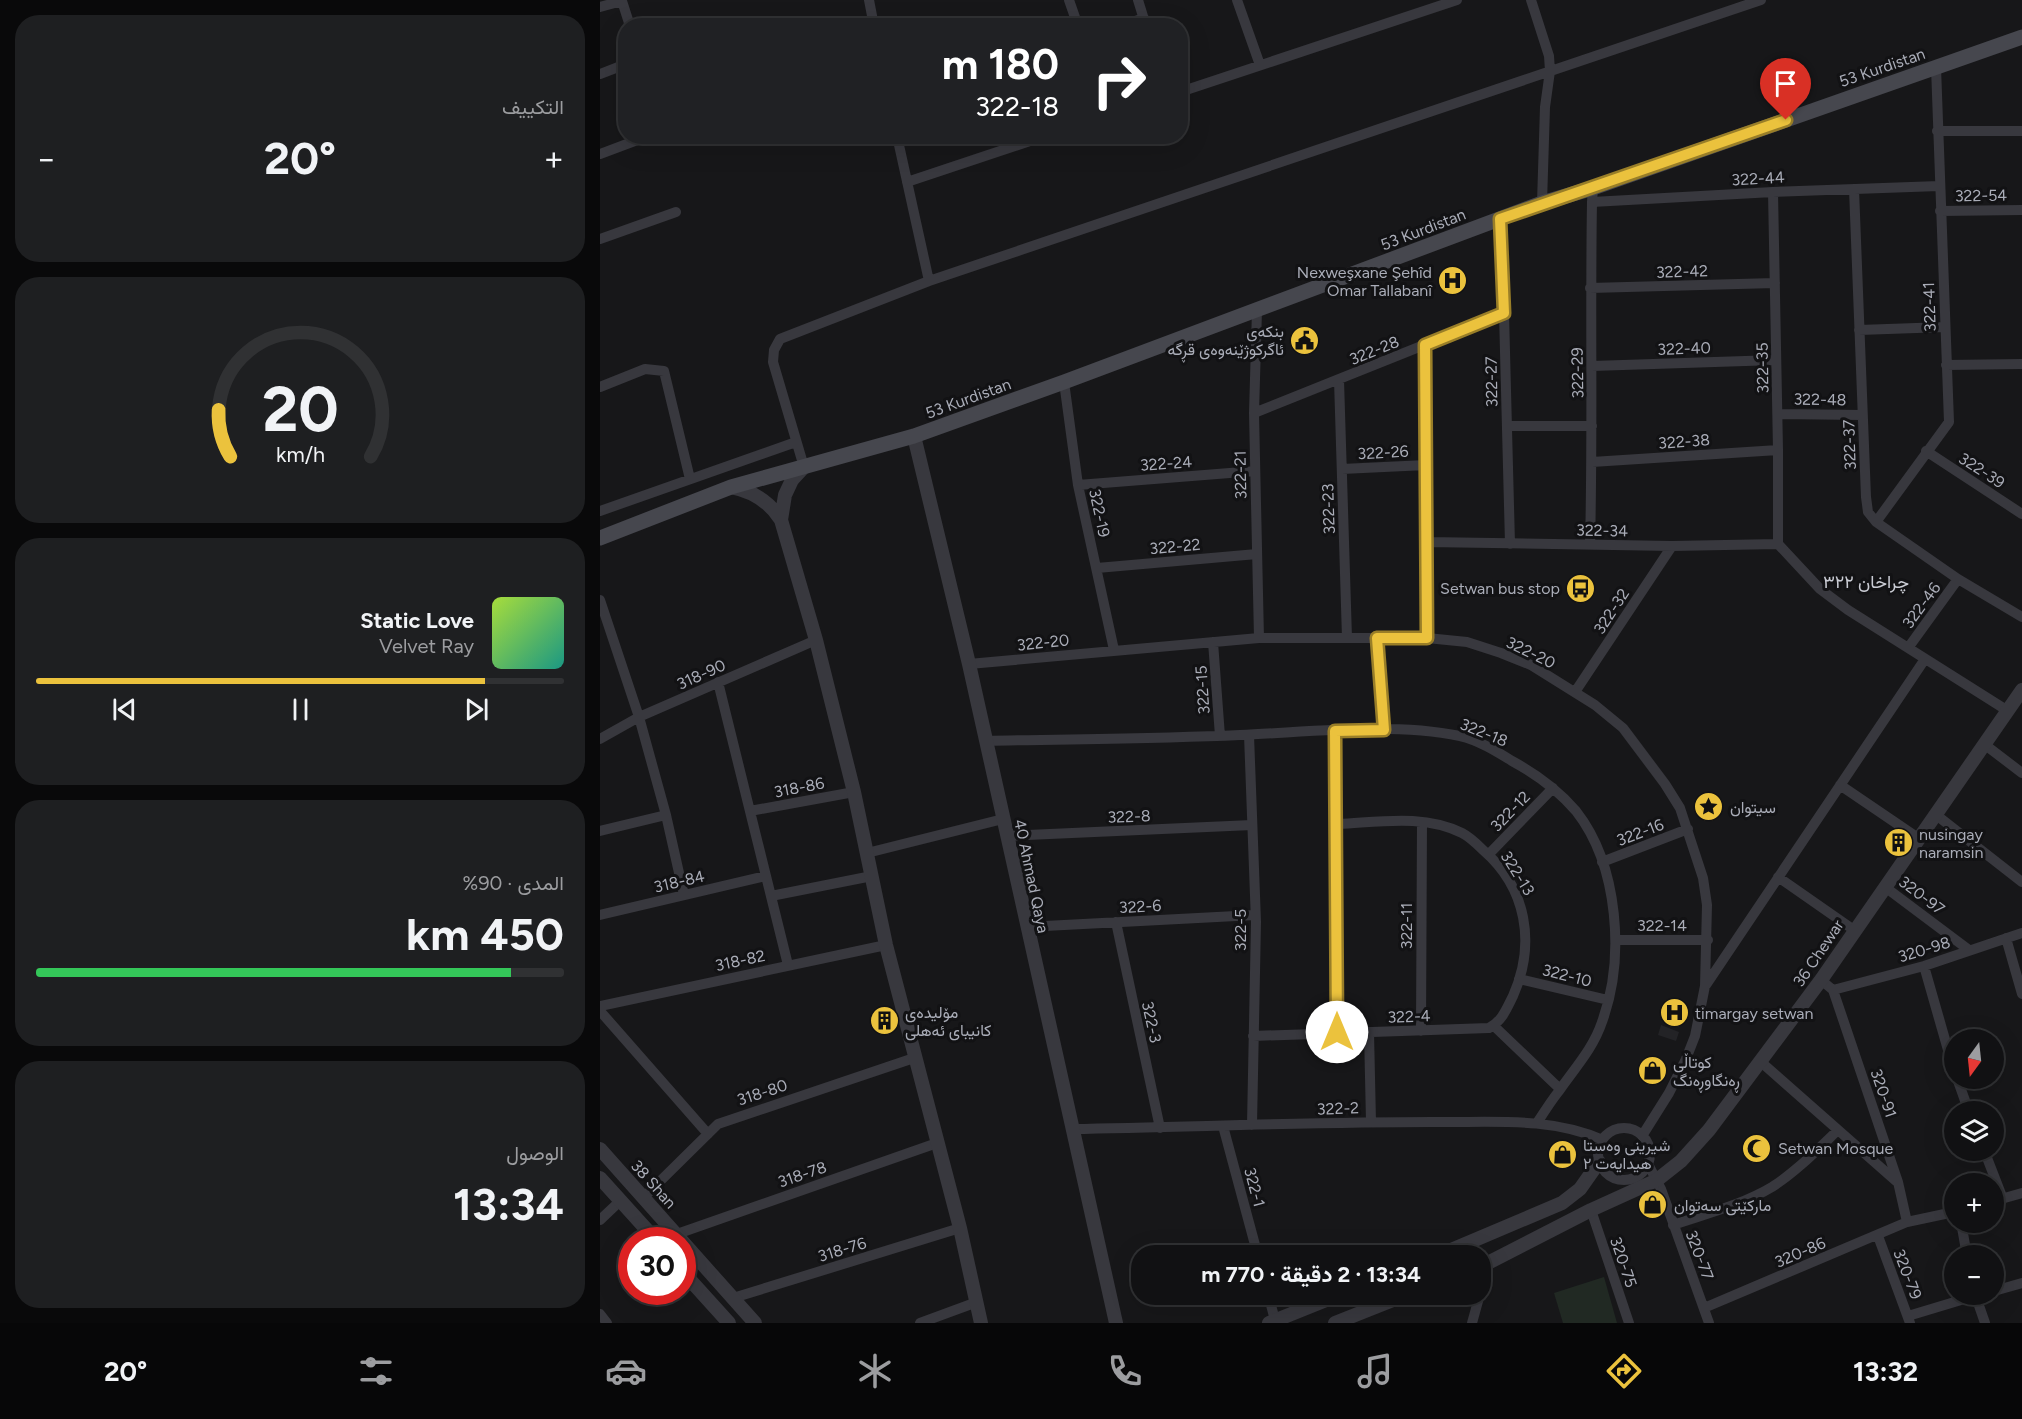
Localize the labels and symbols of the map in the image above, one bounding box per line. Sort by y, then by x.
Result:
street label: 53 Kurdistan [1837,44,1928,91]
pin [1760,58,1811,120]
street label: 322-44 [1731,168,1785,189]
street label: 322-54 [1955,186,2007,205]
street label: 53 Kurdistan [1378,205,1468,254]
street label: 322-42 [1656,261,1708,282]
place label: Nexweşxane Şehîd Omar Tallabanî [1297,263,1433,300]
hospital icon: Nexweşxane Şehîd Omar Tallabanî [1437,265,1469,297]
street label: 322-41 [1919,282,1940,332]
place label: بنکەی ئاگرکوژێنەوەی قڕگە [1168,322,1284,363]
public building icon: بنکەی ئاگرکوژێنەوەی قڕگە [1289,324,1321,356]
street label: 322-28 [1347,332,1402,369]
street label: 322-40 [1657,338,1711,359]
street label: 322-35 [1753,342,1772,394]
street label: 322-29 [1568,347,1587,399]
street label: 322-27 [1482,356,1501,408]
street label: 53 Kurdistan [923,374,1014,423]
street label: 322-48 [1793,390,1847,409]
street label: 322-37 [1839,419,1860,471]
street label: 322-38 [1658,430,1711,453]
street label: 322-26 [1357,442,1409,463]
street label: 322-39 [1955,449,2008,492]
street label: 322-21 [1231,450,1250,500]
street label: 322-24 [1139,452,1193,475]
street label: 322-23 [1318,483,1339,535]
street label: 322-19 [1085,487,1114,539]
street label: 322-34 [1576,521,1628,540]
street label: 322-22 [1149,535,1201,558]
district label: چراخان ٣٢٢ [1823,571,1909,594]
bus stop icon: Setwan bus stop [1565,572,1597,604]
place label: Setwan bus stop [1440,579,1560,598]
street label: 322-46 [1898,579,1944,632]
street label: 322-32 [1590,585,1633,638]
street label: 322-20 [1016,630,1070,655]
street label: 322-20 [1503,632,1559,672]
street label: 318-90 [674,655,728,694]
street label: 322-15 [1191,665,1214,715]
street label: 322-18 [1457,714,1510,751]
street label: 318-86 [772,773,826,802]
street label: 322-12 [1487,787,1534,836]
place icon: سيتوان [1693,791,1725,823]
place label: سيتوان [1730,798,1776,818]
street label: 322-8 [1107,806,1151,827]
street label: 322-16 [1614,815,1666,850]
street label: 40 Ahmad Qaya [1010,817,1053,935]
place label: nusingay naramsin [1919,825,1983,862]
building icon: nusingay naramsin [1882,827,1914,859]
street label: 322-13 [1497,848,1539,899]
street label: 318-84 [652,866,706,897]
street label: 320-97 [1895,872,1949,919]
street label: 322-6 [1118,896,1162,917]
street label: 322-11 [1397,903,1416,949]
street label: 322-5 [1231,909,1250,951]
street label: 322-14 [1637,916,1687,935]
street label: 36 Chewar [1789,916,1848,990]
street label: 320-98 [1896,933,1952,966]
street label: 318-82 [713,946,767,975]
street label: 322-10 [1540,960,1594,991]
hospital icon: timargay setwan [1658,997,1690,1029]
street label: 322-3 [1138,1000,1165,1045]
position arrow [1305,1000,1369,1064]
place label: مۆلیدەی کانیبای ئەهلی [905,1003,991,1041]
place label: timargay setwan [1695,1004,1814,1023]
building icon: مۆلیدەی کانیبای ئەهلی [868,1005,900,1037]
street label: 322-4 [1387,1006,1431,1027]
north arrow [1944,1029,2004,1089]
place label: کوتاڵی ڕەنگاوڕەنگ [1673,1053,1740,1093]
shop icon: کوتاڵی ڕەنگاوڕەنگ [1636,1055,1668,1087]
street label: 320-91 [1866,1066,1901,1120]
street label: 318-80 [735,1075,790,1110]
street label: 322-2 [1317,1098,1359,1119]
mosque icon: Setwan Mosque [1741,1132,1773,1164]
place label: شیرینی وەستا هیدایەت ٢ [1583,1136,1670,1173]
shop icon: شیرینی وەستا هیدایەت ٢ [1546,1138,1578,1170]
place label: Setwan Mosque [1778,1139,1893,1158]
street label: 38 Shan [627,1156,680,1212]
street label: 318-78 [775,1157,829,1192]
street label: 322-1 [1240,1165,1269,1209]
shop icon: مارکێتی سەتوان [1637,1189,1669,1221]
place label: مارکێتی سەتوان [1674,1196,1771,1216]
speed limit sign: 30 [618,1227,696,1305]
street label: 320-77 [1681,1228,1718,1283]
street label: 318-76 [816,1233,869,1266]
street label: 320-86 [1772,1233,1829,1272]
street label: 320-75 [1606,1234,1641,1290]
street label: 320-79 [1889,1246,1926,1302]

